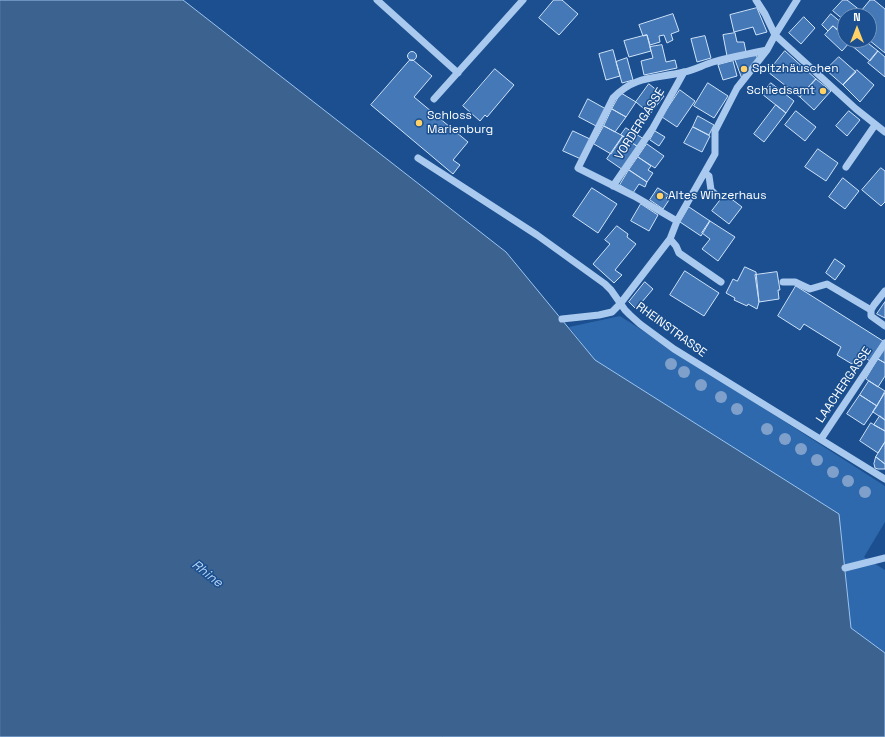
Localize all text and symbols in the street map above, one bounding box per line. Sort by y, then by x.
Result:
north arrow [837,8,877,48]
text: N [853,10,861,24]
place label: Spitzhäuschen [752,62,839,76]
marker: Spitzhäuschen [739,64,749,74]
place label: Schiedsamt [746,84,815,98]
street label: VORDERGASSE [612,85,668,163]
marker: Schiedsamt [818,86,828,96]
place label: Schloss Marienburg [427,109,493,137]
marker: Schloss Marienburg [414,118,424,128]
place label: Altes Winzerhaus [668,189,767,203]
marker: Altes Winzerhaus [655,191,665,201]
street label: RHEINSTRASSE [633,300,709,360]
street label: LAACHERGASSE [813,344,875,426]
water label: Rhine [188,557,226,591]

